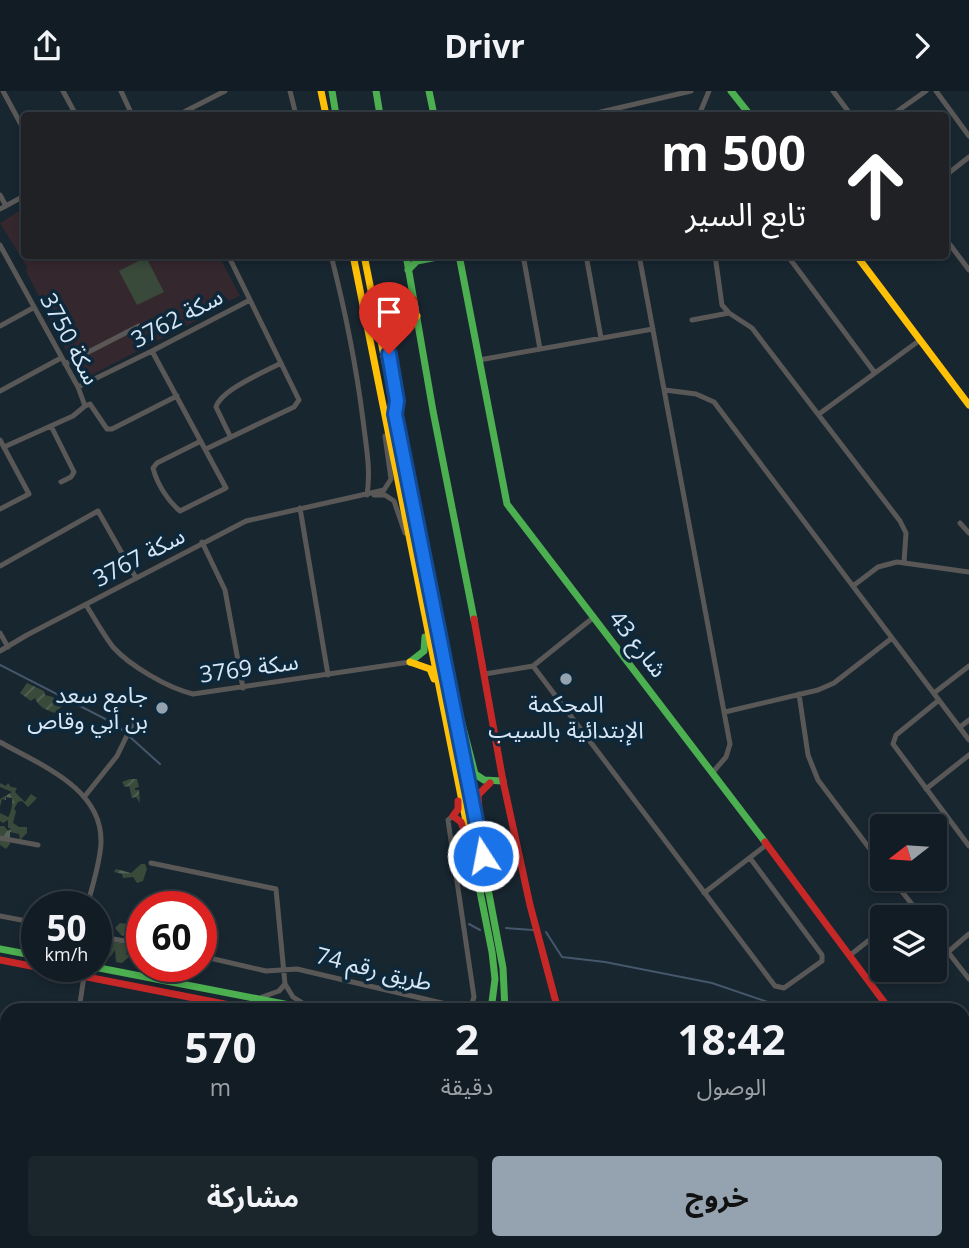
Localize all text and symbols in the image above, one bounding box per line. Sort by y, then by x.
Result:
text: Drivr [444,24,525,67]
icon: share [28,27,66,65]
icon: forward [903,27,941,65]
text: 500 m [661,119,806,185]
icon: ahead [830,140,921,231]
text: تابع السير [685,192,806,235]
street label: سكة 3762 [125,280,228,355]
pin [359,282,419,354]
street label: سكة 3750 [33,287,108,390]
icon: arrive [370,293,408,331]
street label: سكة 3767 [87,519,190,594]
street label: شارع 43 [601,603,675,685]
street label: سكة 3769 [197,644,300,690]
marker: المحكمة الإبتدائية بالسيب [558,671,574,687]
place label: جامع سعد بن أبي وقاص [27,678,148,738]
place label: المحكمة الإبتدائية بالسيب [488,687,644,746]
marker: جامع سعد بن أبي وقاص [154,700,170,716]
north arrow [870,814,947,891]
map controls [870,814,947,982]
position arrow [446,819,520,893]
speed limit sign: 60 [126,891,217,982]
text: 50 [46,904,87,951]
button: layers [870,905,947,982]
street label: طريق رقم 74 [312,938,436,1000]
text: km/h [45,942,88,966]
text: 2 [455,1010,479,1067]
text: 18:42 [678,1010,786,1067]
text: 570 [184,1018,256,1075]
text: دقيقة [441,1070,493,1102]
text: الوصول [697,1070,767,1102]
text: m [210,1071,231,1103]
button: مشاركة [28,1156,478,1236]
button: خروج [492,1156,942,1236]

